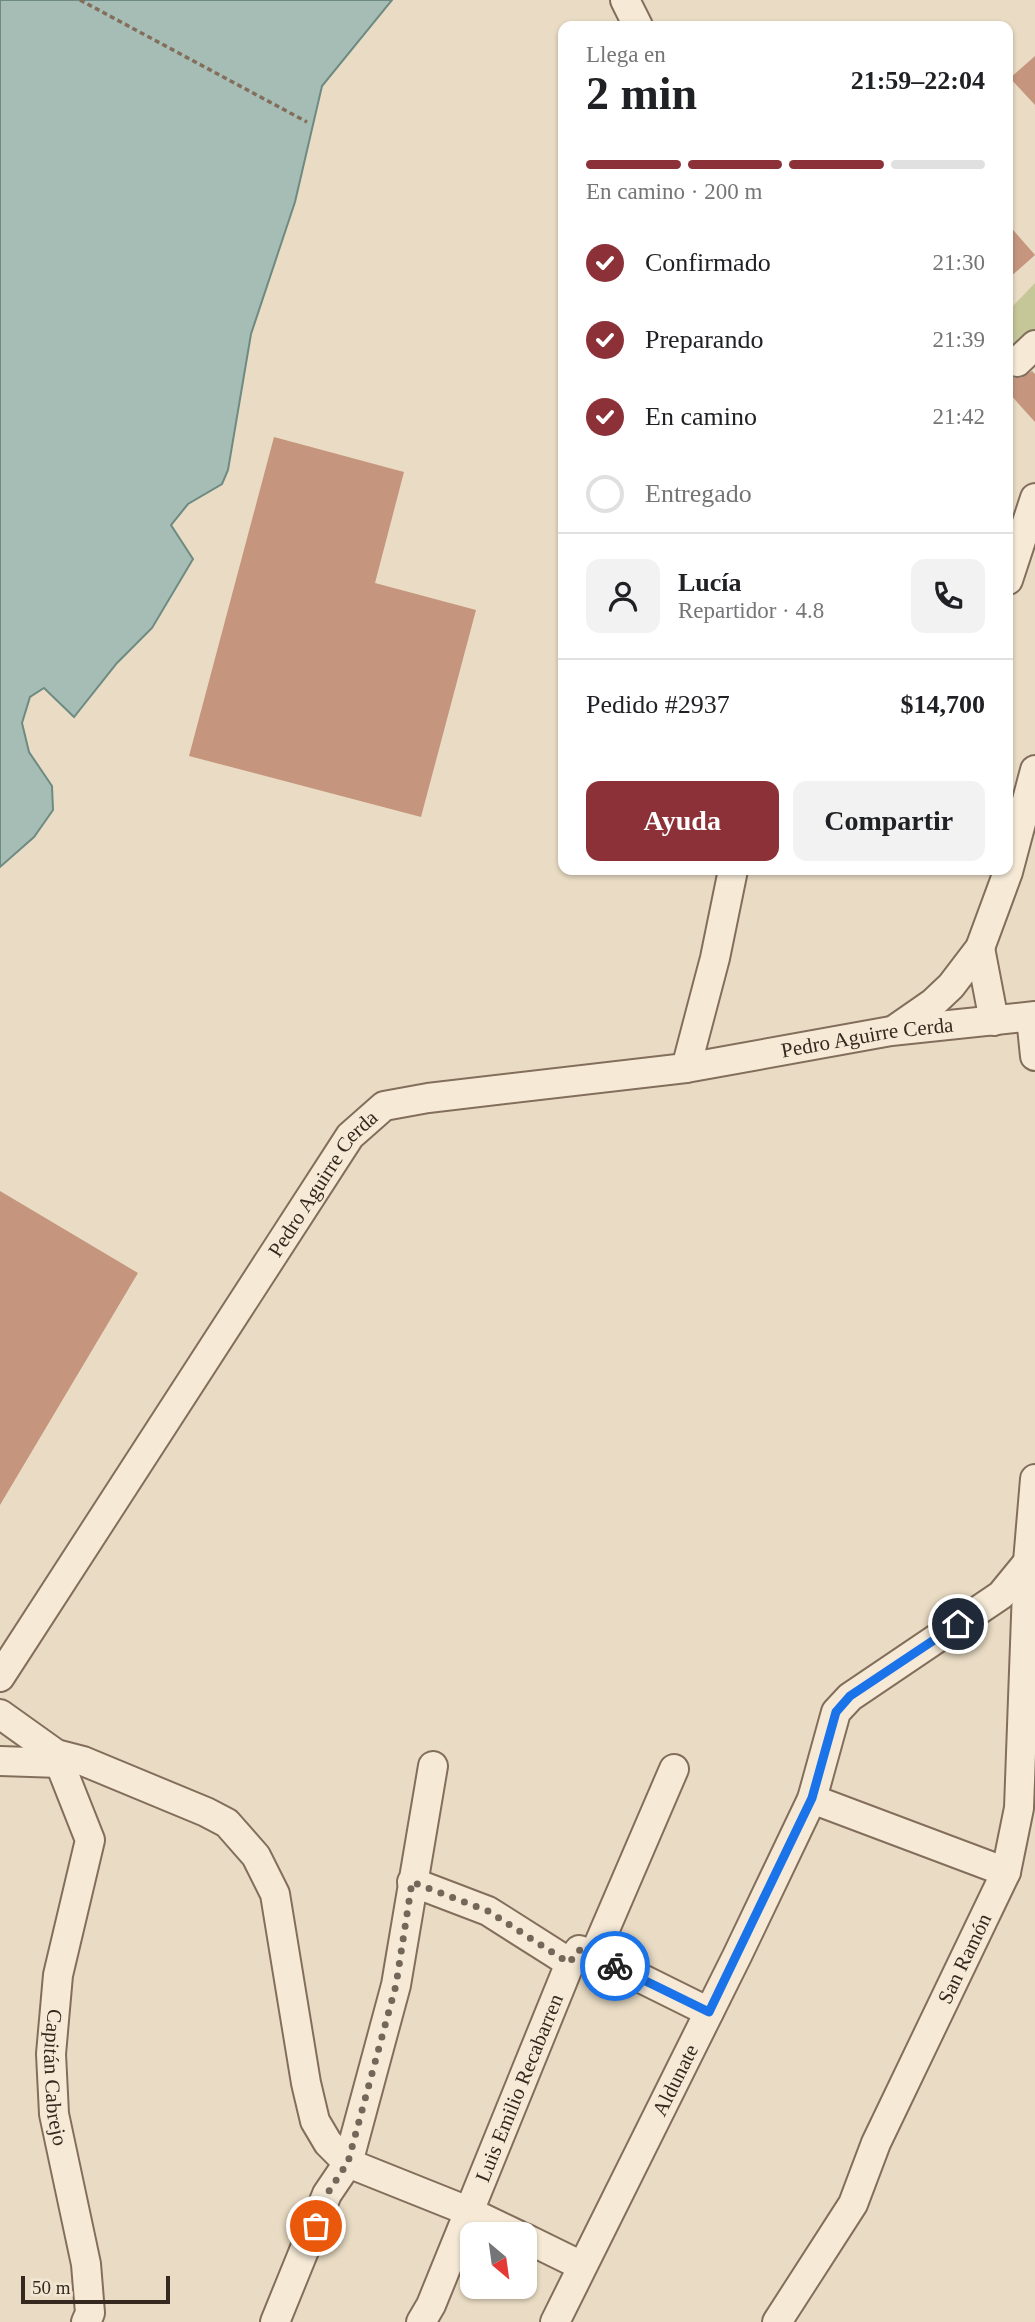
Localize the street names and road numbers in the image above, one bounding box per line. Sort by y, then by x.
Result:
street label: Pedro Aguirre Cerda [779,1013,955,1063]
street label: Pedro Aguirre Cerda [263,1105,383,1261]
street label: San Ramón [933,1909,997,2008]
street label: Luis Emilio Recabarren [470,1990,568,2185]
street label: Capitán Cabrejo [39,2008,72,2148]
street label: Aldunate [647,2040,703,2120]

